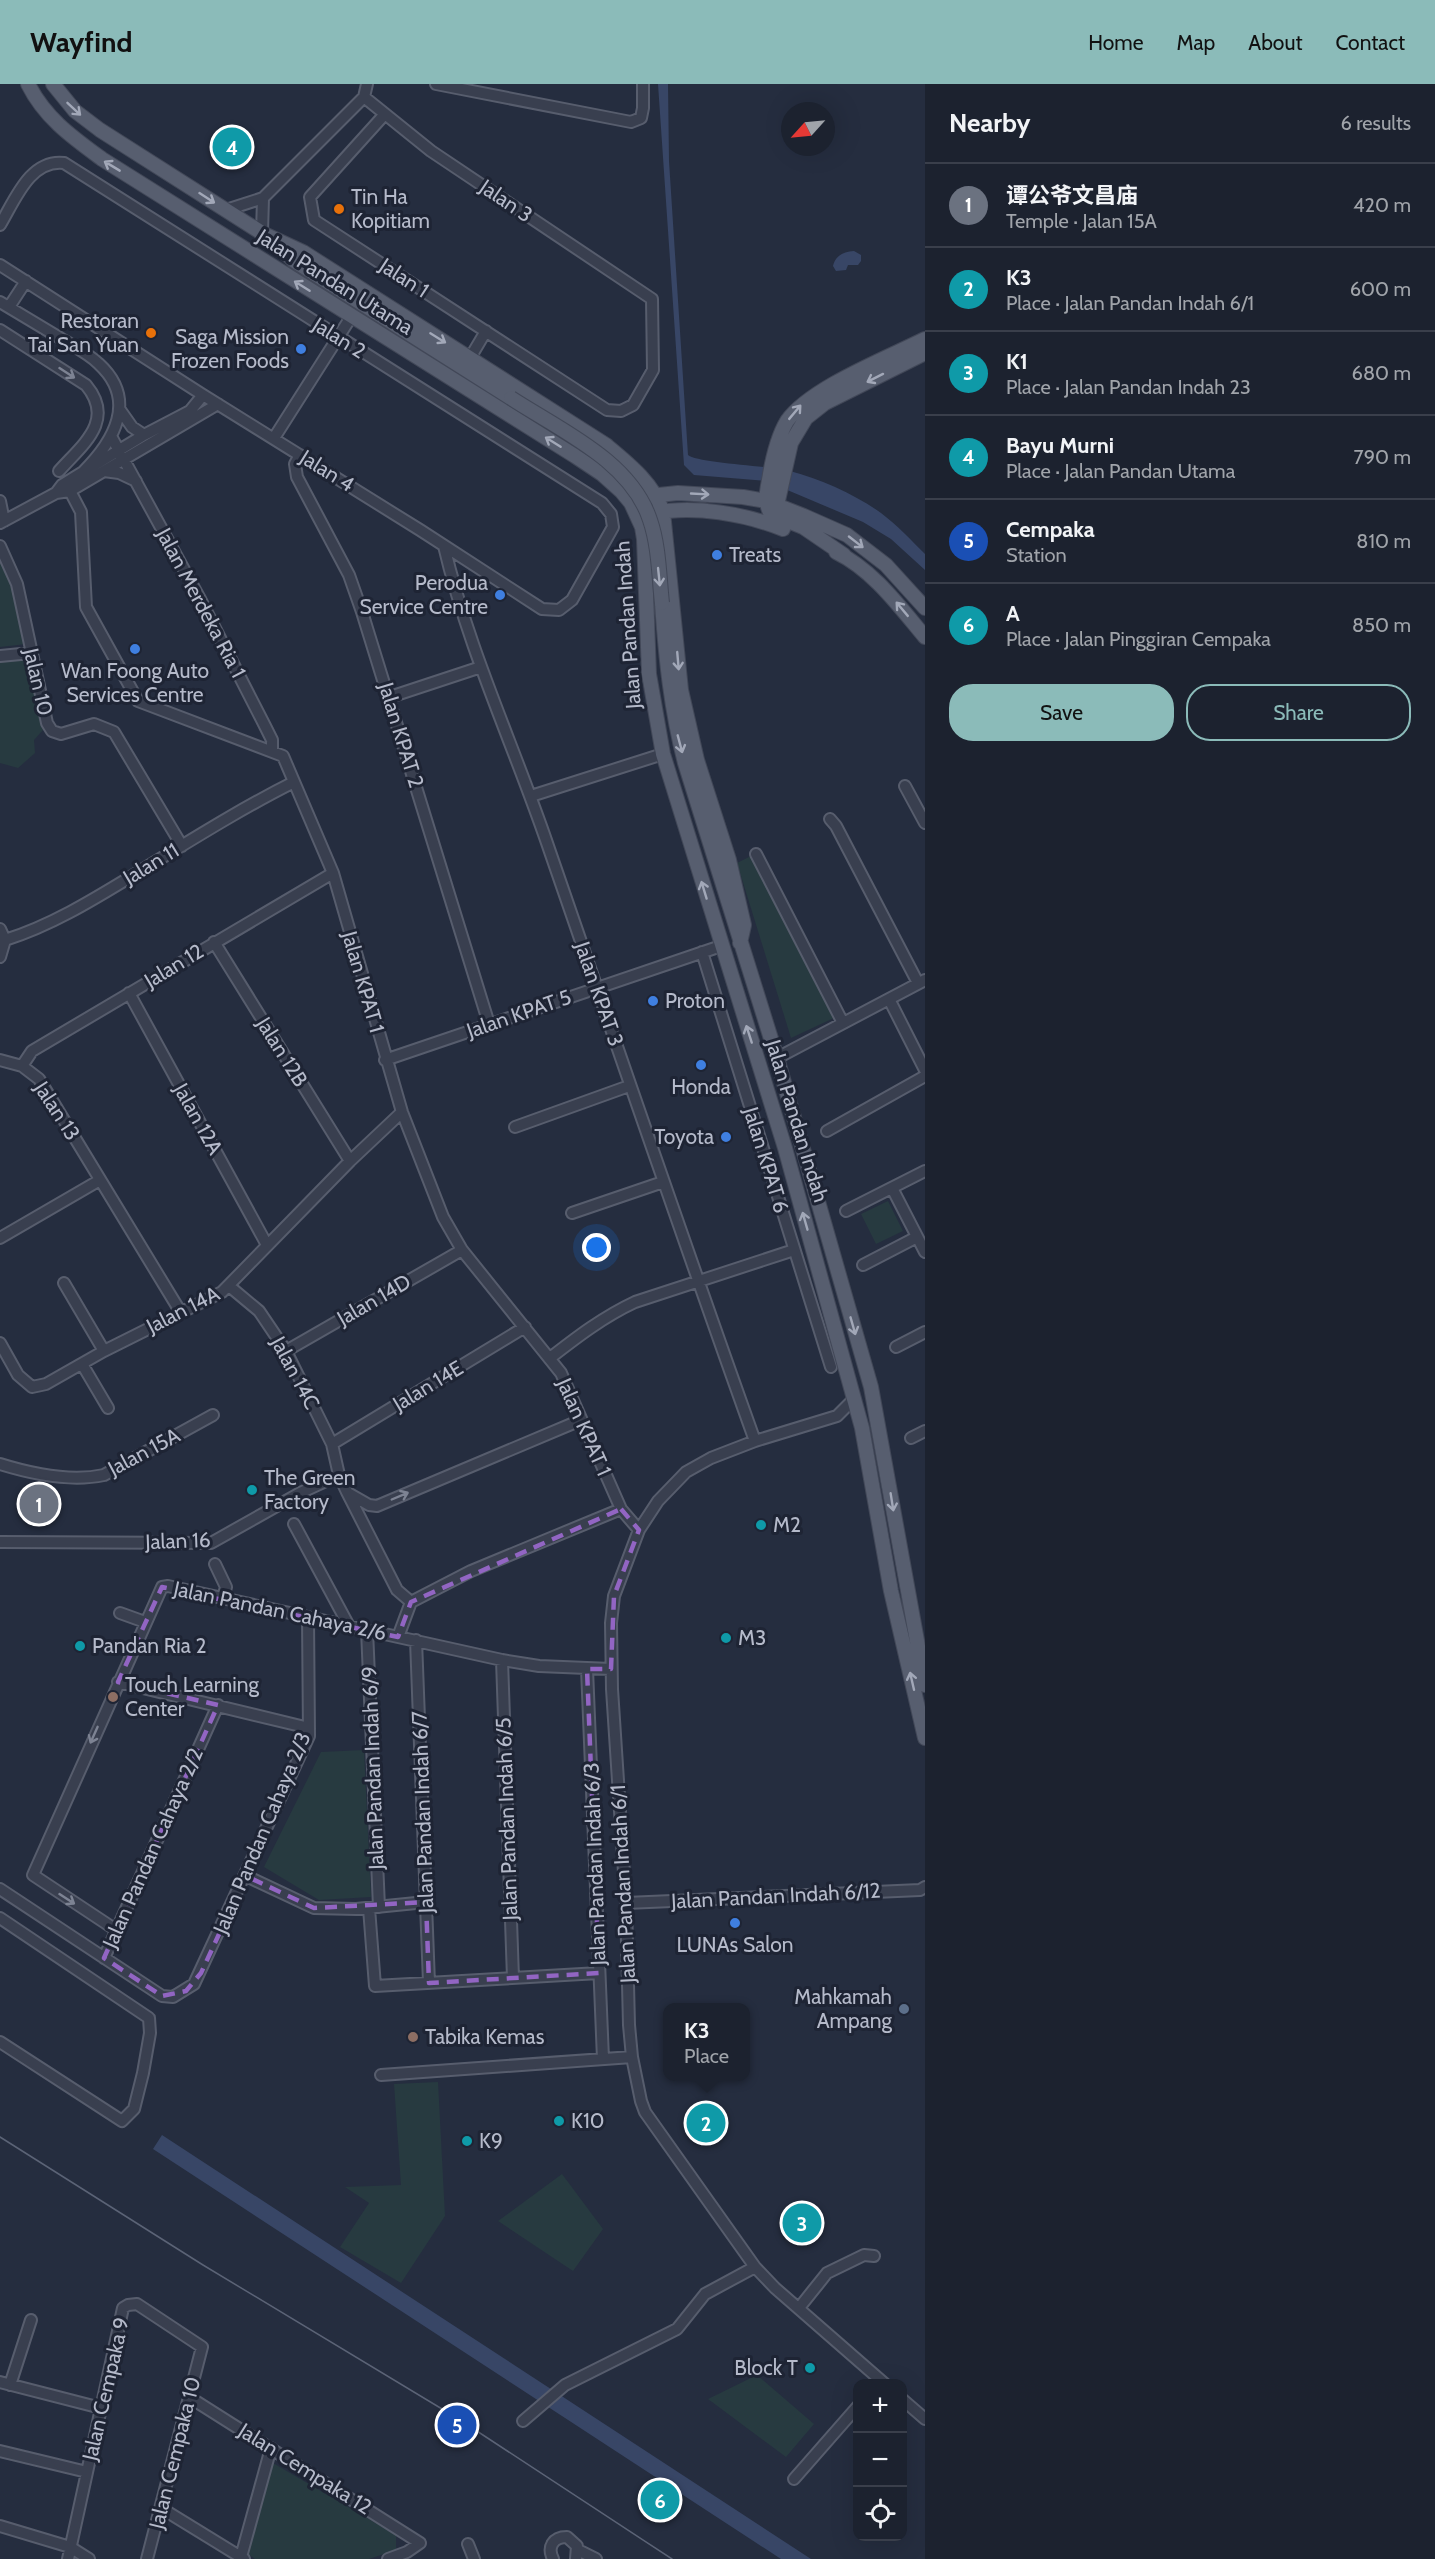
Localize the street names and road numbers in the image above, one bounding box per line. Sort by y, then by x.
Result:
street label: Jalan 3 [474,173,537,227]
street label: Jalan Pandan Utama [252,223,418,340]
street label: Jalan 1 [374,252,434,303]
street label: Jalan 2 [307,311,370,363]
street label: Jalan 4 [295,444,359,497]
street label: Jalan Merdeka Ria 1 [151,523,251,682]
street label: Jalan Pandan Indah [609,540,646,711]
street label: Jalan 10 [18,645,58,718]
street label: Jalan KPAT 2 [373,678,429,790]
street label: Jalan 11 [118,837,183,890]
street label: Jalan KPAT 1 [337,927,390,1035]
street label: Jalan KPAT 3 [570,937,629,1049]
street label: Jalan 12 [139,938,208,993]
street label: Jalan KPAT 5 [462,984,574,1043]
street label: Jalan 12B [251,1012,313,1091]
street label: Jalan Pandan Indah [761,1036,834,1205]
street label: Jalan 13 [29,1076,86,1145]
street label: Jalan 12A [168,1078,228,1159]
street label: Jalan KPAT 6 [738,1103,794,1216]
street label: Jalan 14D [332,1268,415,1331]
street label: Jalan 14A [141,1281,224,1339]
street label: Jalan 14C [265,1331,325,1413]
street label: Jalan 14E [387,1355,467,1417]
street label: Jalan KPAT 1 [551,1373,617,1480]
street label: Jalan 15A [103,1422,184,1481]
street label: Jalan 16 [144,1527,211,1554]
street label: Jalan Pandan Cahaya 2/6 [170,1576,389,1645]
street label: Jalan Pandan Indah 6/9 [356,1666,389,1871]
street label: Jalan Pandan Indah 6/7 [406,1710,439,1915]
street label: Jalan Pandan Indah 6/5 [490,1717,523,1922]
street label: Jalan Pandan Cahaya 2/3 [207,1728,315,1938]
street label: Jalan Pandan Cahaya 2/2 [97,1744,208,1953]
street label: Jalan Pandan Indah 6/3 [578,1762,611,1967]
street label: Jalan Pandan Indah 6/1 [605,1784,640,1985]
street label: Jalan Pandan Indah 6/12 [670,1878,881,1914]
street label: Jalan Cempaka 9 [77,2315,134,2464]
street label: Jalan Cempaka 10 [143,2374,206,2533]
street label: Jalan Cempaka 12 [233,2417,376,2520]

